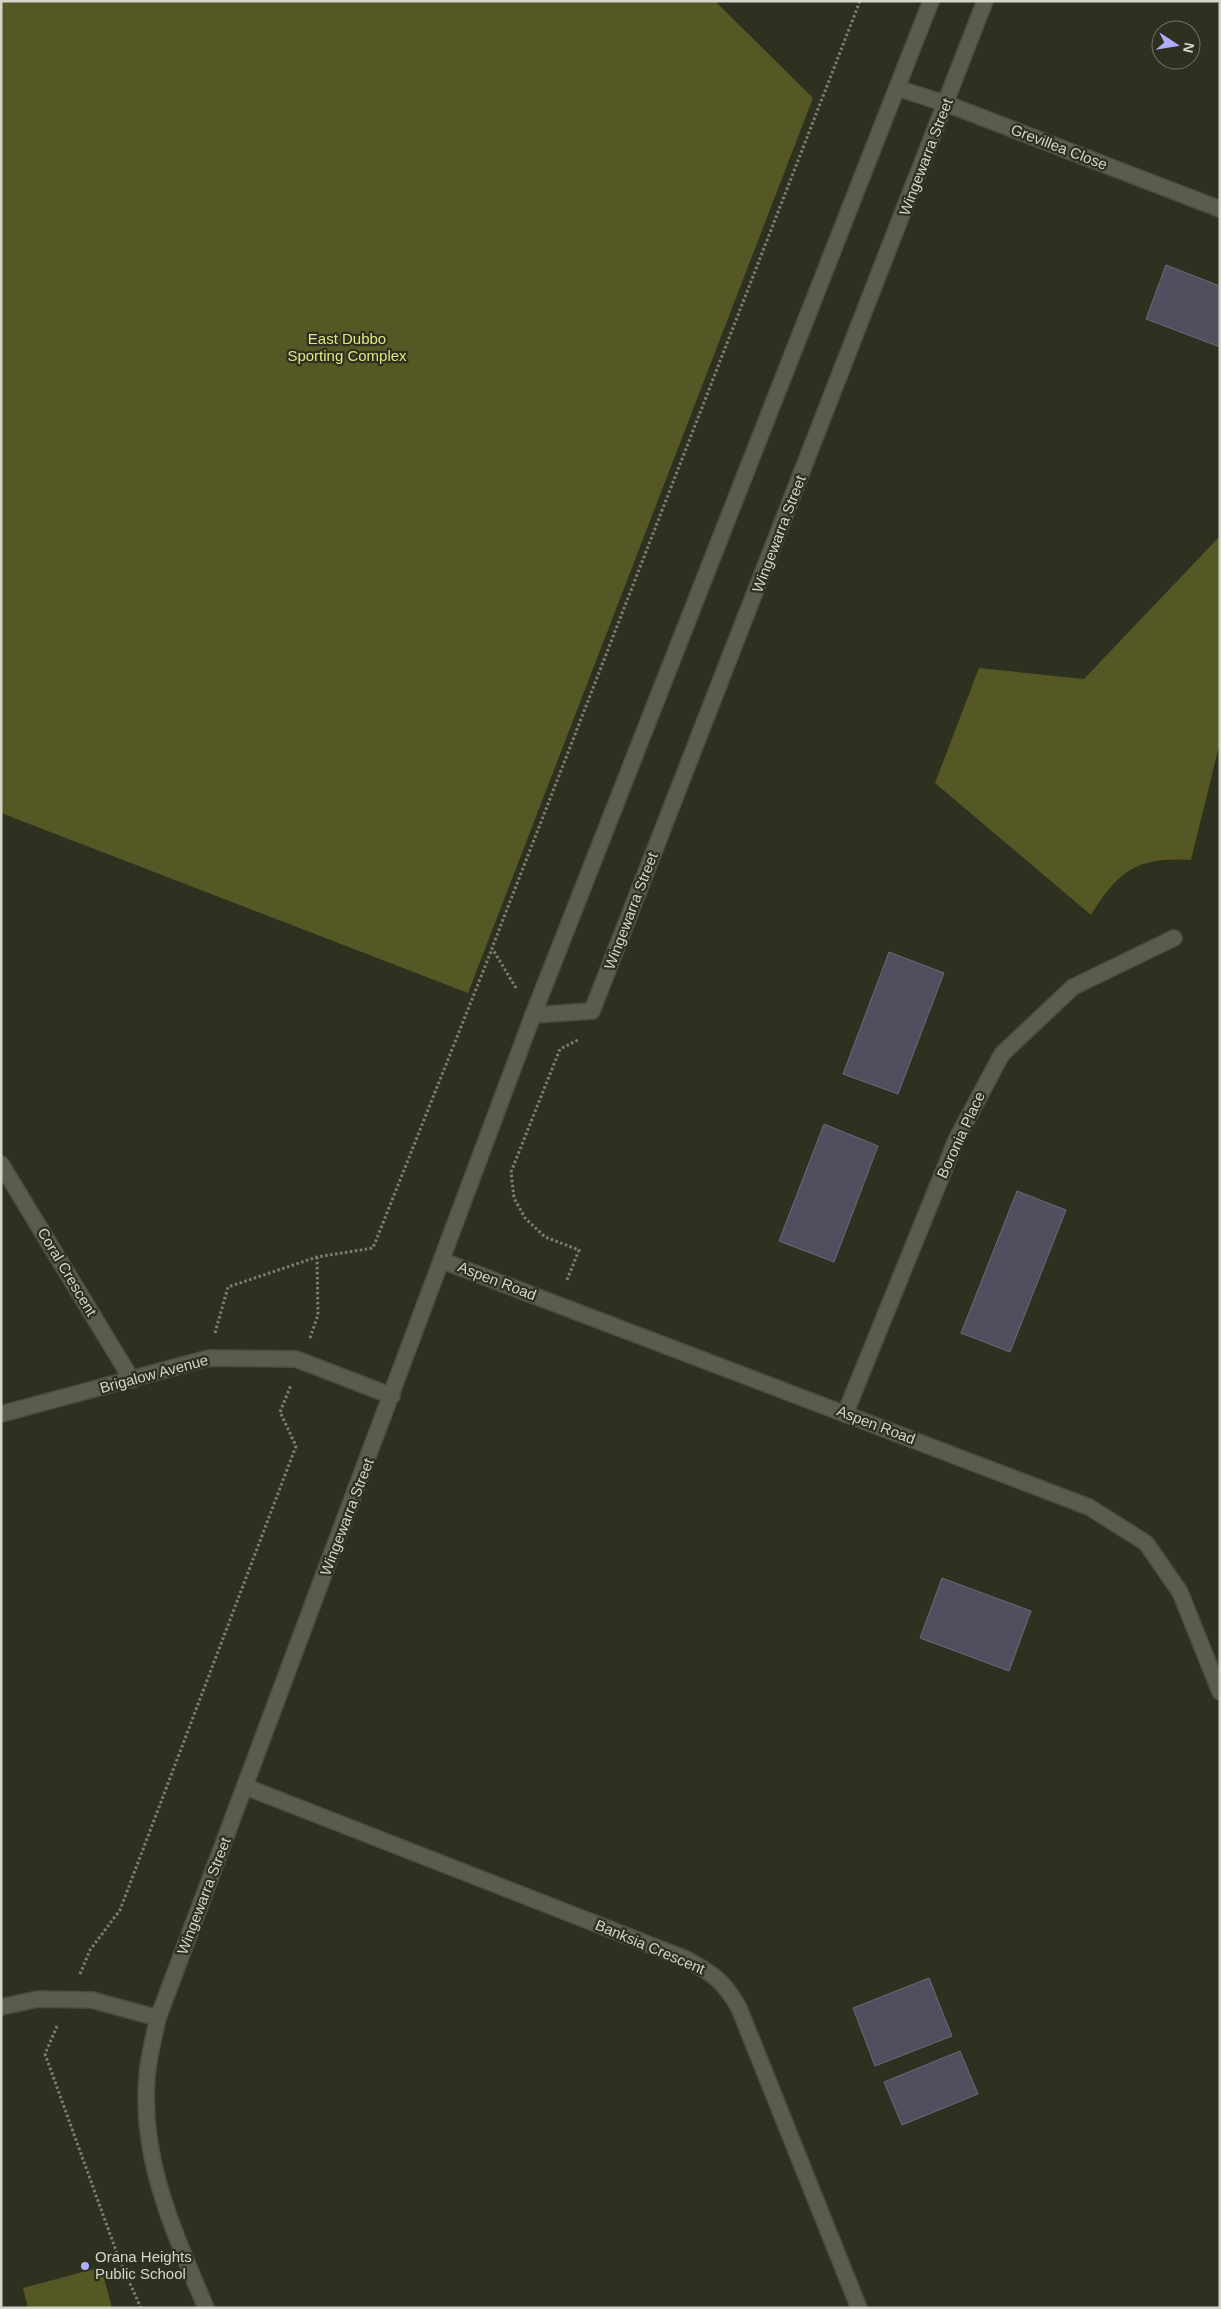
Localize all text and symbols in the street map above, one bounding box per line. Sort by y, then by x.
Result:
north arrow [1151,20,1201,70]
text: N [1180,41,1198,54]
street label: Wingewarra Street [895,95,956,218]
street label: Grevillea Close [1009,120,1110,173]
park label: East Dubbo Sporting Complex [287,330,407,364]
street label: Wingewarra Street [748,472,809,595]
street label: Wingewarra Street [600,849,661,972]
street label: Boronia Place [933,1089,988,1181]
street label: Coral Crescent [34,1224,101,1320]
street label: Aspen Road [456,1258,539,1303]
street label: Brigalow Avenue [98,1351,210,1396]
street label: Aspen Road [835,1402,918,1447]
street label: Wingewarra Street [316,1455,377,1578]
street label: Wingewarra Street [173,1834,234,1957]
street label: Banksia Crescent [593,1916,708,1978]
place label: Orana Heights Public School [95,2248,192,2282]
marker: Orana Heights Public School [79,2260,91,2272]

